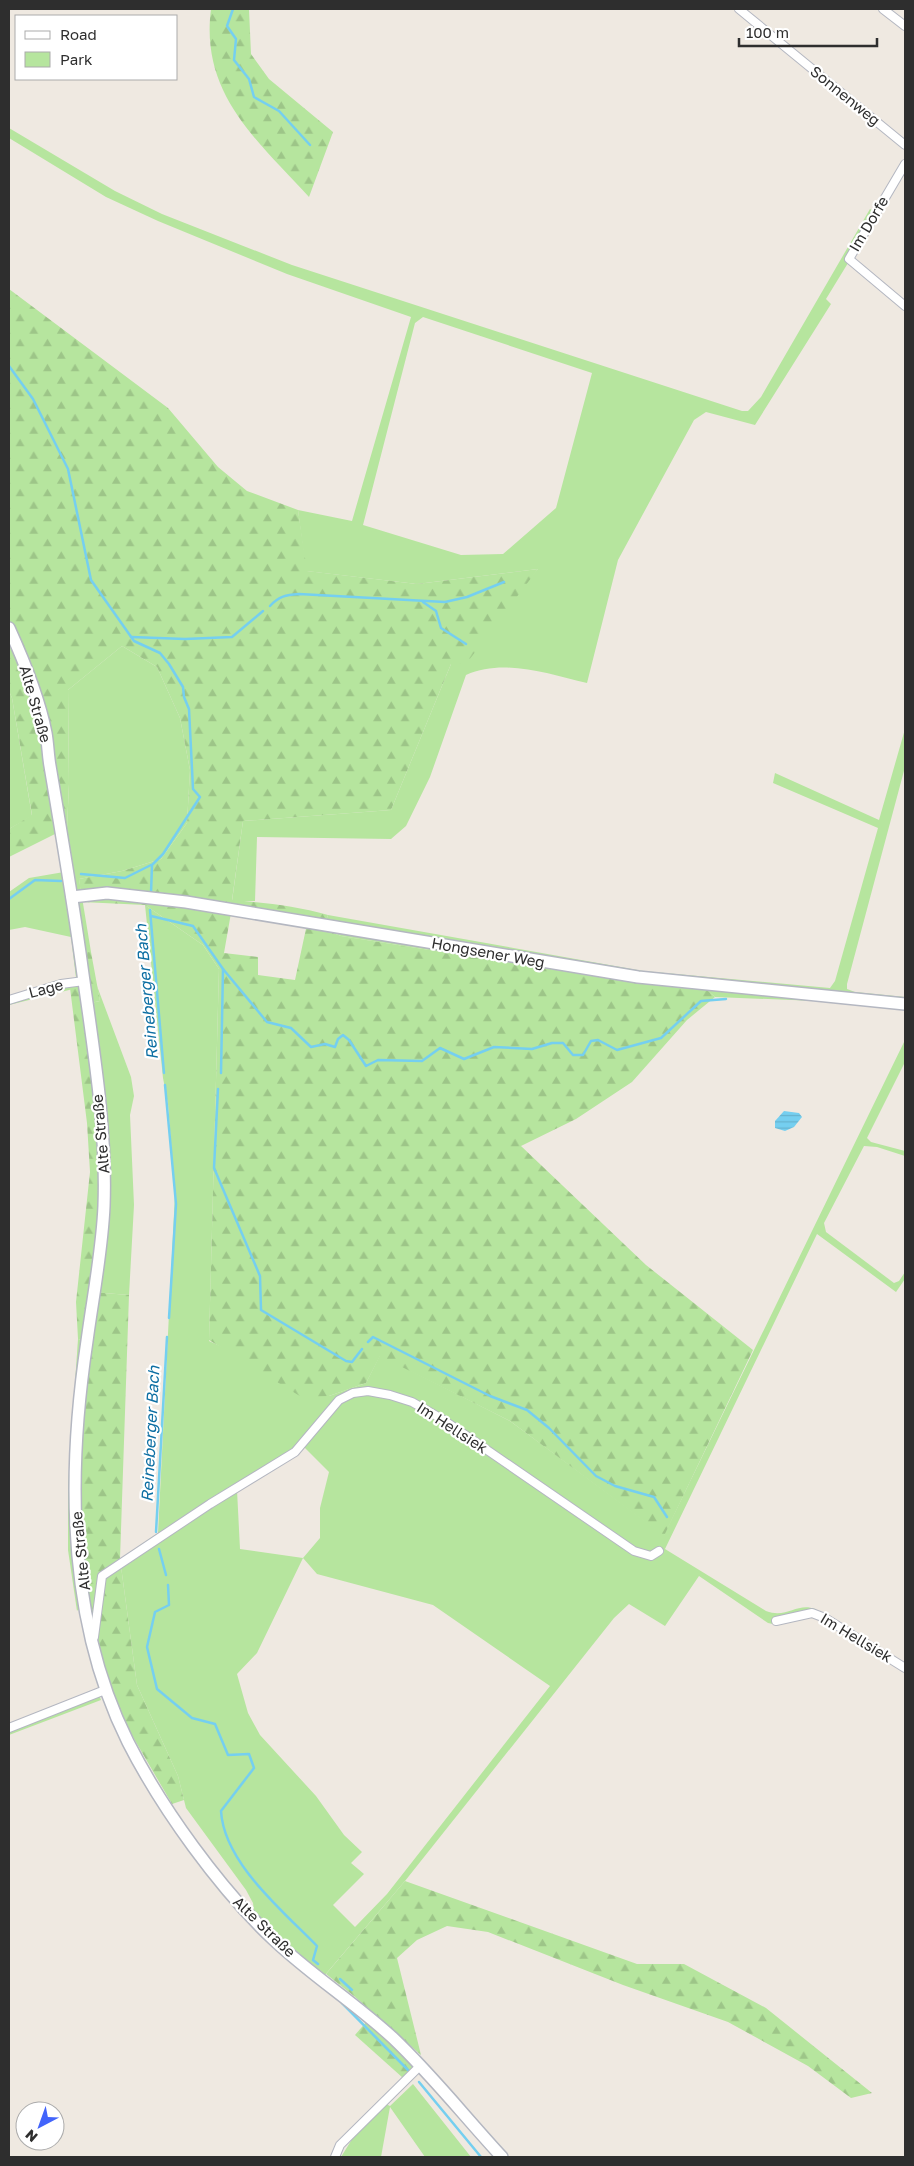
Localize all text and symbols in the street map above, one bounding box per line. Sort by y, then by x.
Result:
legend [15,15,178,80]
scale bar [739,15,876,47]
text: 100 m [746,23,789,41]
text: Road [60,25,97,43]
text: Park [60,50,93,68]
street label: Sonnenweg [807,62,884,129]
street label: Im Dorfe [845,192,892,254]
street label: Alte Straße [16,663,56,745]
water label: Reineberger Bach [130,922,162,1061]
street label: Hongsener Weg [430,933,546,971]
street label: Lage [26,975,65,1001]
street label: Alte Straße [88,1093,112,1175]
water label: Reineberger Bach [136,1364,164,1503]
street label: Im Hellsiek [414,1398,492,1457]
street label: Alte Straße [67,1510,93,1592]
street label: Im Hellsiek [817,1609,896,1666]
street label: Alte Straße [230,1892,300,1961]
north arrow [15,2101,65,2151]
text: N [22,2126,41,2146]

